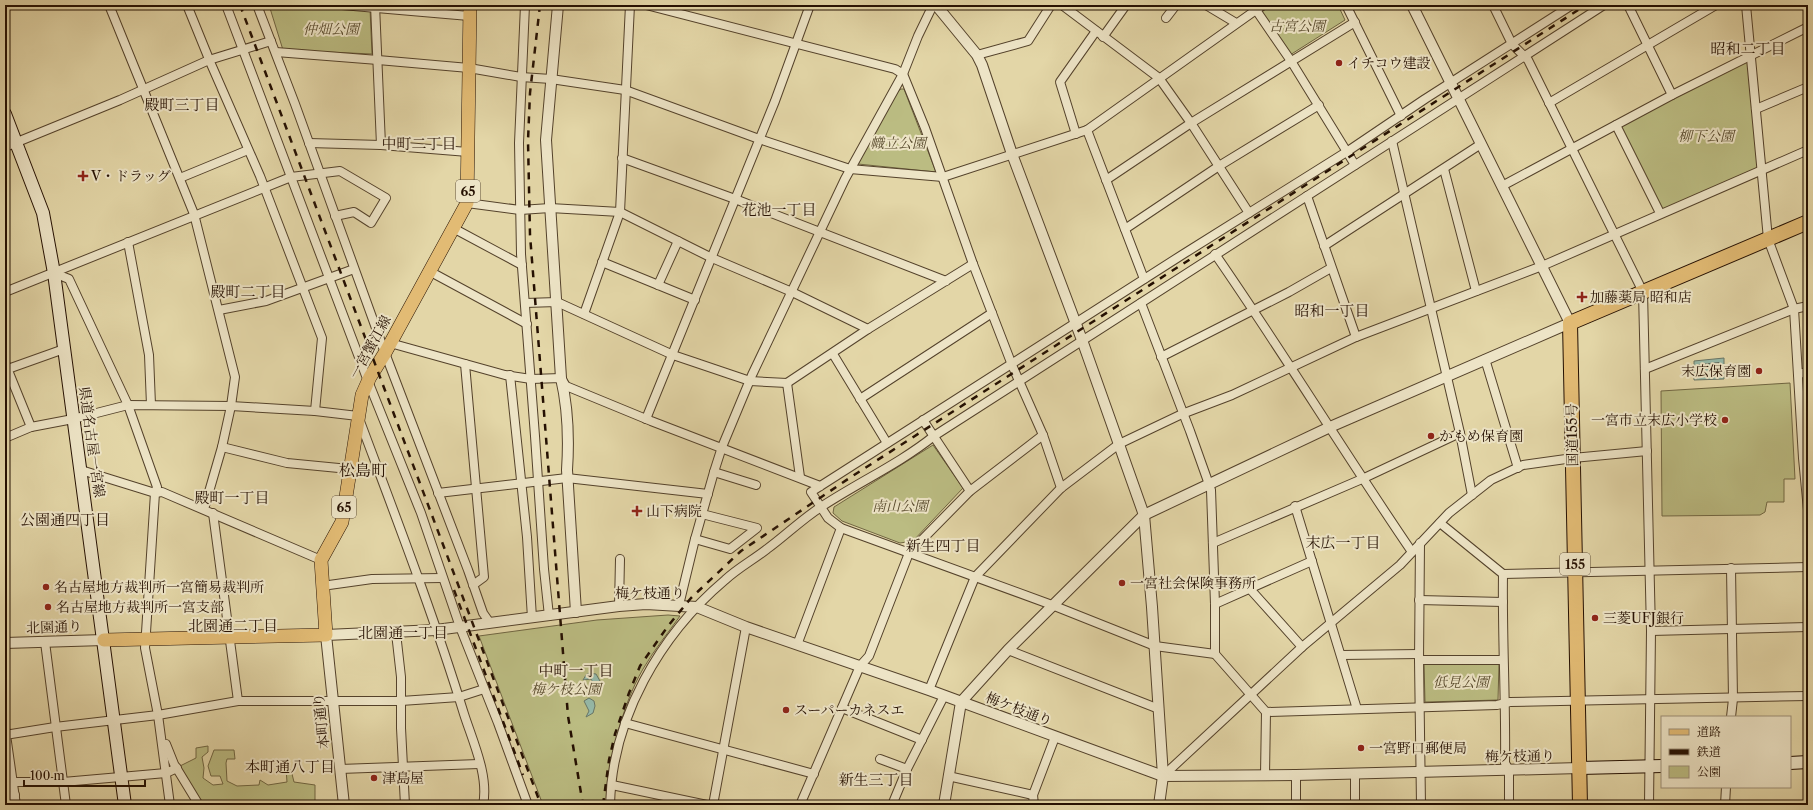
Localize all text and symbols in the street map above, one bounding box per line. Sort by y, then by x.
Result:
park label: 古宮公園 [1269,17,1327,35]
park label: 仲畑公園 [303,20,361,38]
district label: 昭和二丁目 [1710,39,1786,58]
place label: イチコウ建設 [1347,54,1430,72]
marker: イチコウ建設 [1334,58,1344,68]
district label: 殿町三丁目 [144,95,220,114]
park label: 柳下公園 [1678,127,1736,145]
district label: 中町二丁目 [381,134,457,153]
park label: 幟立公園 [870,134,928,152]
place label: V・ドラッグ [90,167,171,185]
marker: V・ドラッグ [78,171,88,181]
road number: 65 [456,180,480,202]
district label: 花池一丁目 [741,200,817,219]
district label: 殿町二丁目 [210,282,286,301]
place label: 加藤薬局 昭和店 [1590,288,1692,306]
marker: 加藤薬局 昭和店 [1577,292,1587,302]
district label: 昭和一丁目 [1294,301,1370,320]
street label: 一宮蟹江線 [345,312,395,382]
place label: 末広保育園 [1681,362,1751,380]
marker: 末広保育園 [1754,366,1764,376]
street label: 県道名古屋一宮線 [75,385,109,499]
street label: 国道155号 [1562,403,1582,467]
place label: 一宮市立末広小学校 [1591,411,1717,429]
marker: 一宮市立末広小学校 [1720,415,1730,425]
place label: かもめ保育園 [1439,427,1523,445]
marker: かもめ保育園 [1426,431,1436,441]
district label: 松島町 [339,460,387,480]
district label: 殿町一丁目 [194,488,270,507]
road number: 65 [332,496,356,518]
park label: 南山公園 [872,497,930,515]
place label: 山下病院 [646,502,702,520]
marker: 山下病院 [631,505,643,517]
district label: 公園通四丁目 [20,510,110,529]
district label: 末広一丁目 [1305,533,1381,552]
district label: 新生四丁目 [905,536,981,555]
road number: 155 [1560,553,1590,575]
place label: 一宮社会保険事務所 [1130,574,1256,592]
place label: 名古屋地方裁判所一宮簡易裁判所 [54,578,264,596]
marker: 一宮社会保険事務所 [1117,578,1127,588]
marker: 名古屋地方裁判所一宮簡易裁判所 [41,582,51,592]
street label: 梅ケ枝通り [615,584,685,602]
place label: 名古屋地方裁判所一宮支部 [56,598,224,616]
marker: 名古屋地方裁判所一宮支部 [43,602,53,612]
place label: 三菱UFJ銀行 [1603,609,1684,627]
marker: 三菱UFJ銀行 [1590,613,1600,623]
district label: 北園通二丁目 [188,616,278,635]
street label: 北園通り [26,617,82,637]
district label: 北園通一丁目 [358,623,448,642]
district label: 中町一丁目 [538,661,614,680]
park label: 低見公園 [1433,673,1491,691]
park label: 梅ケ枝公園 [531,680,603,698]
street label: 梅ケ枝通り [983,688,1055,730]
street label: 本町通り [309,692,333,750]
place label: スーパーカネスエ [794,701,904,719]
marker: スーパーカネスエ [781,705,791,715]
legend [1661,716,1791,788]
text: 道路 [1697,724,1721,739]
place label: 一宮野口郵便局 [1369,739,1467,757]
marker: 一宮野口郵便局 [1356,743,1366,753]
text: 鉄道 [1696,744,1721,759]
street label: 梅ケ枝通り [1485,746,1555,766]
district label: 本町通八丁目 [245,757,335,776]
scale bar [24,762,145,788]
text: 公園 [1697,764,1721,779]
text: 100 m [30,768,65,783]
place label: 津島屋 [382,769,424,787]
district label: 新生三丁目 [838,770,914,789]
marker: 津島屋 [369,773,379,783]

